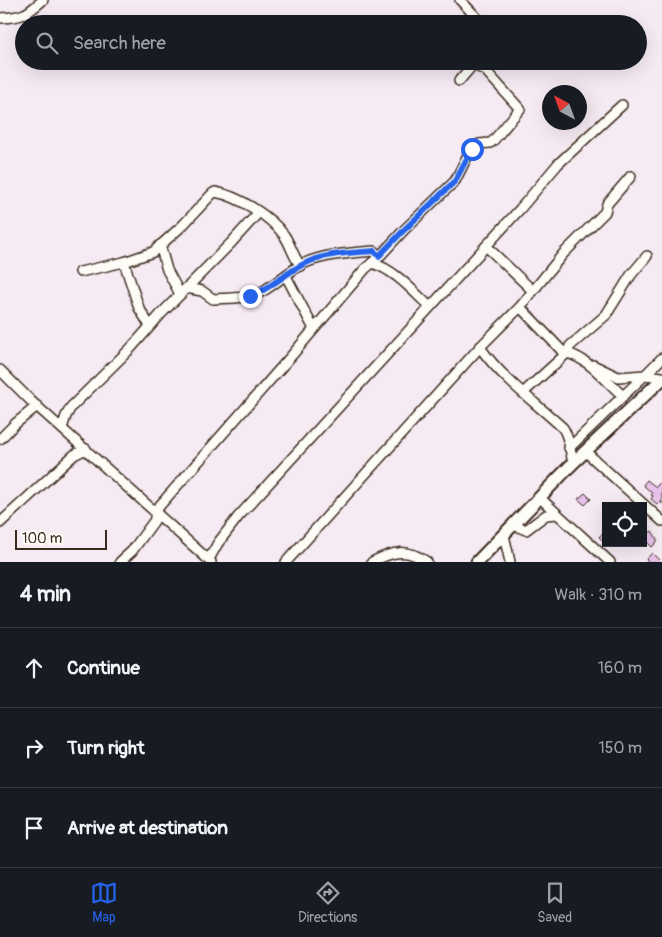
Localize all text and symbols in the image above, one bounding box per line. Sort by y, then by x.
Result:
search box [15,15,647,70]
icon: search [33,29,61,57]
text: Search here [73,31,166,55]
north arrow [542,85,587,130]
route start [461,138,484,161]
route end [239,285,262,308]
map controls [602,502,647,547]
button: locate [602,502,647,547]
scale bar [15,527,108,550]
text: 100 m [22,530,62,547]
text: 4 min [20,581,71,608]
text: Walk · 310 m [555,585,642,605]
icon: ahead [20,654,48,682]
text: Continue [67,656,140,680]
text: 160 m [598,658,642,678]
icon: right [20,734,48,762]
text: Turn right [67,736,145,760]
text: 150 m [598,738,642,758]
icon: arrive [20,814,48,842]
text: Arrive at destination [67,816,228,840]
tab: Map [90,879,118,926]
tab: Directions [298,879,357,926]
tab: Saved [537,879,572,926]

